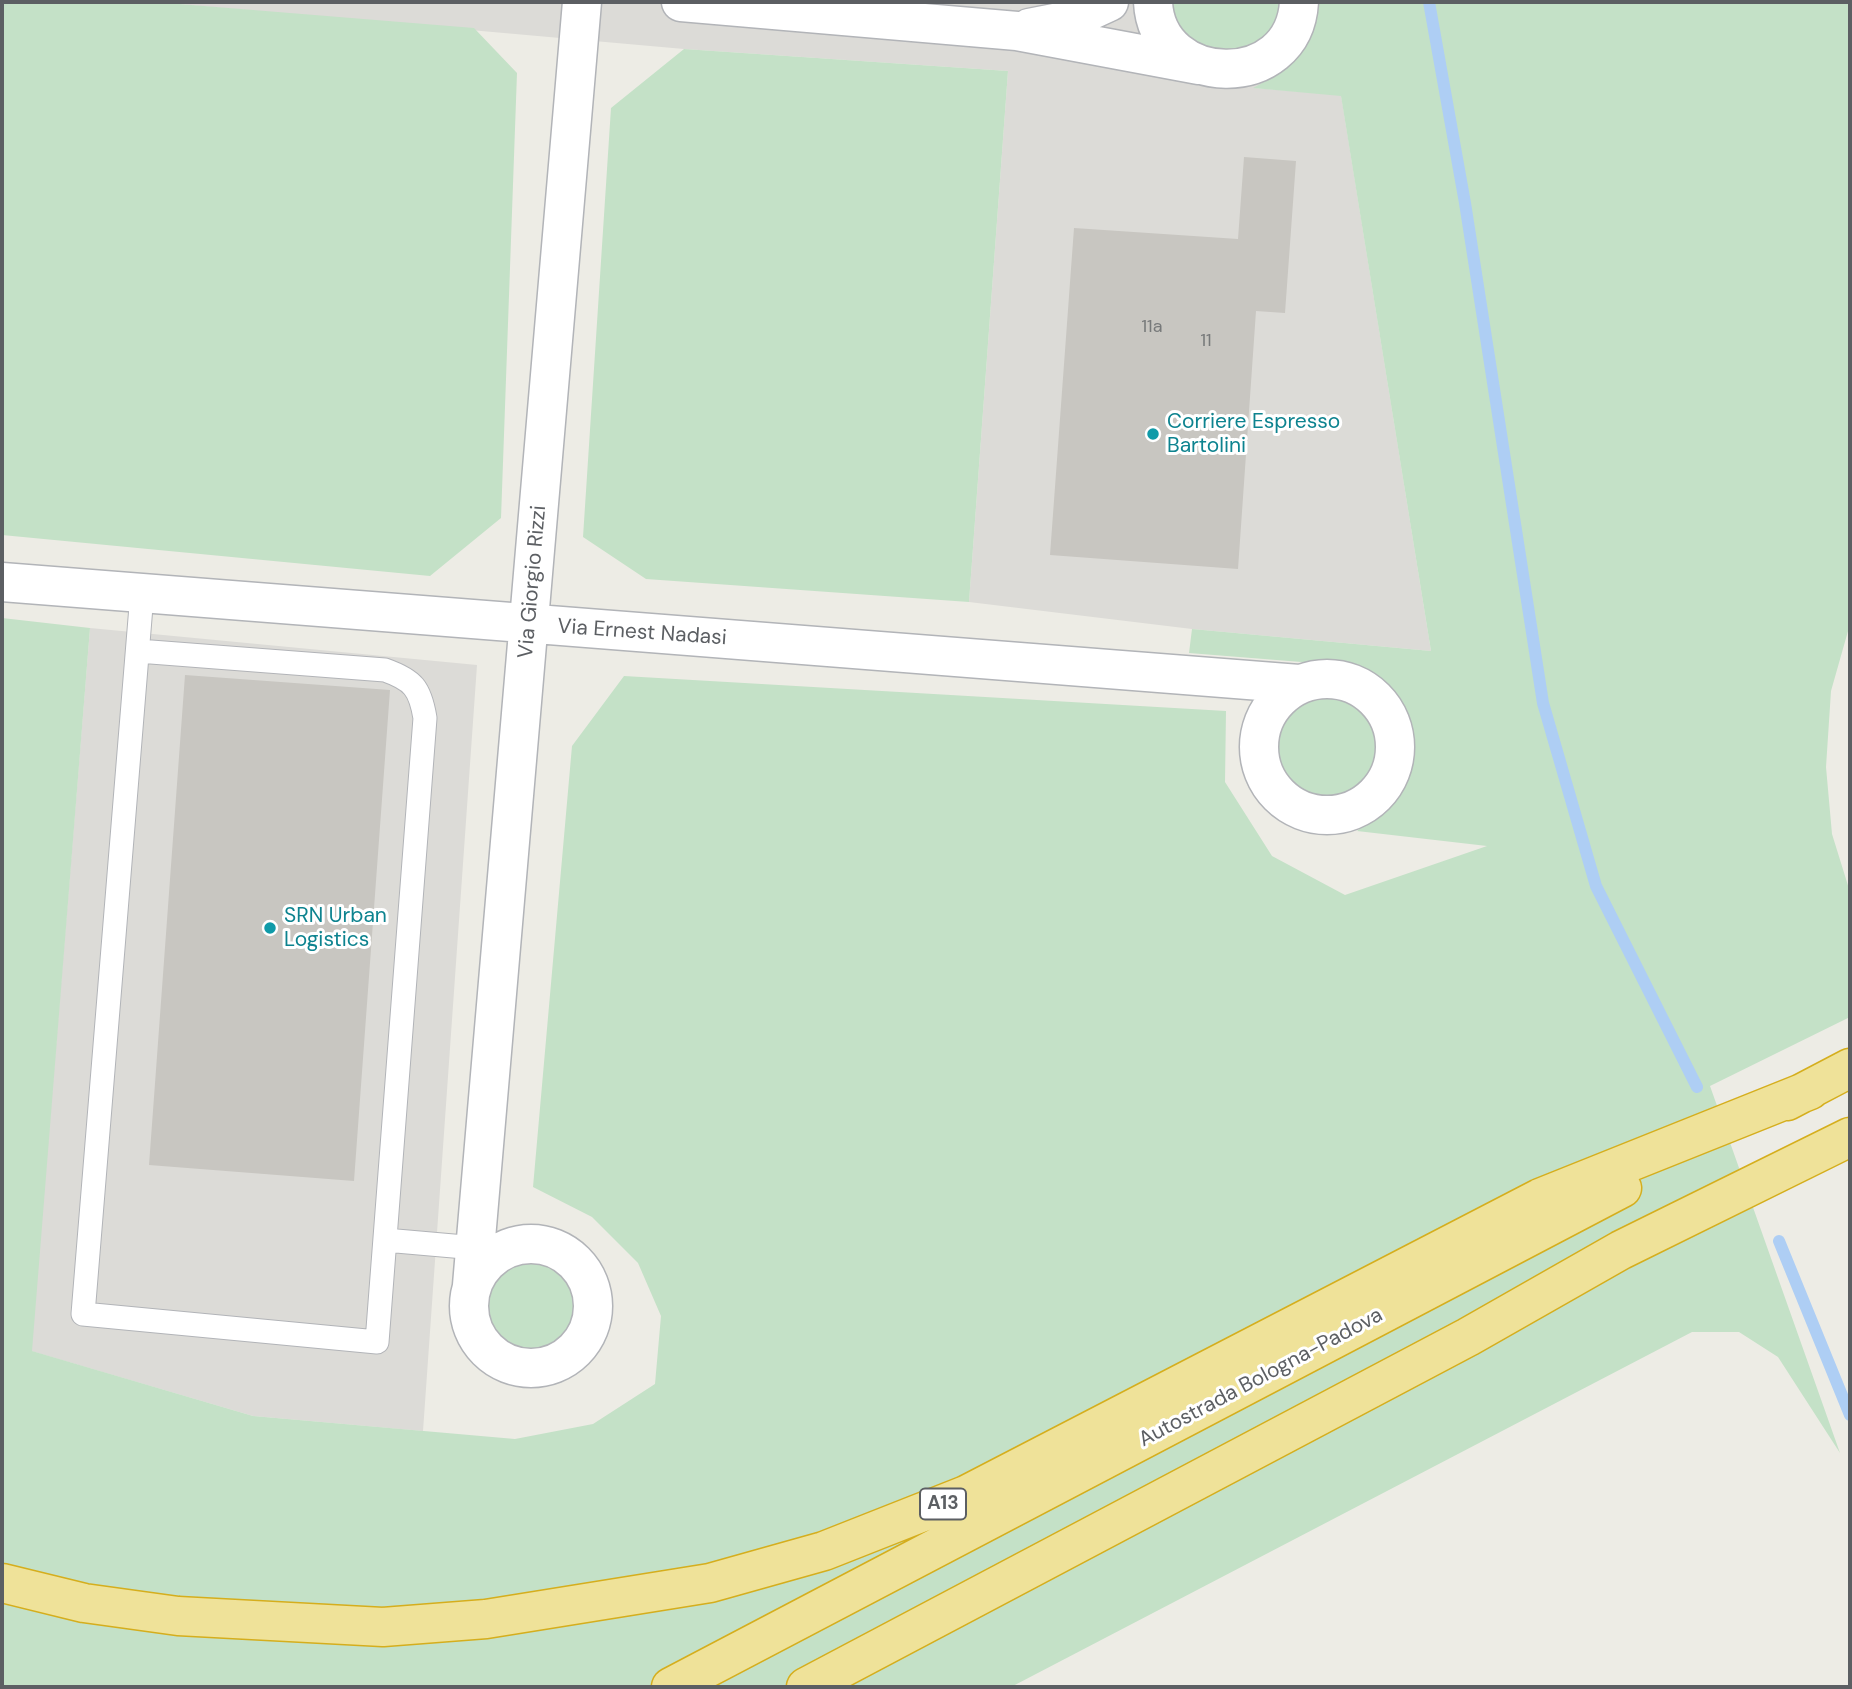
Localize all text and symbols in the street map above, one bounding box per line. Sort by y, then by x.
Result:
house number: 11a [1141,316,1163,338]
house number: 11 [1200,330,1212,352]
place label: Corriere Espresso Bartolini [1167,409,1340,459]
marker: Corriere Espresso Bartolini [1145,426,1161,442]
street label: Via Giorgio Rizzi [514,504,552,660]
street label: Via Ernest Nadasi [556,615,728,651]
place label: SRN Urban Logistics [284,903,387,953]
marker: SRN Urban Logistics [262,920,278,936]
street label: Autostrada Bologna-Padova [1135,1303,1387,1453]
road number: A13 [920,1488,966,1520]

